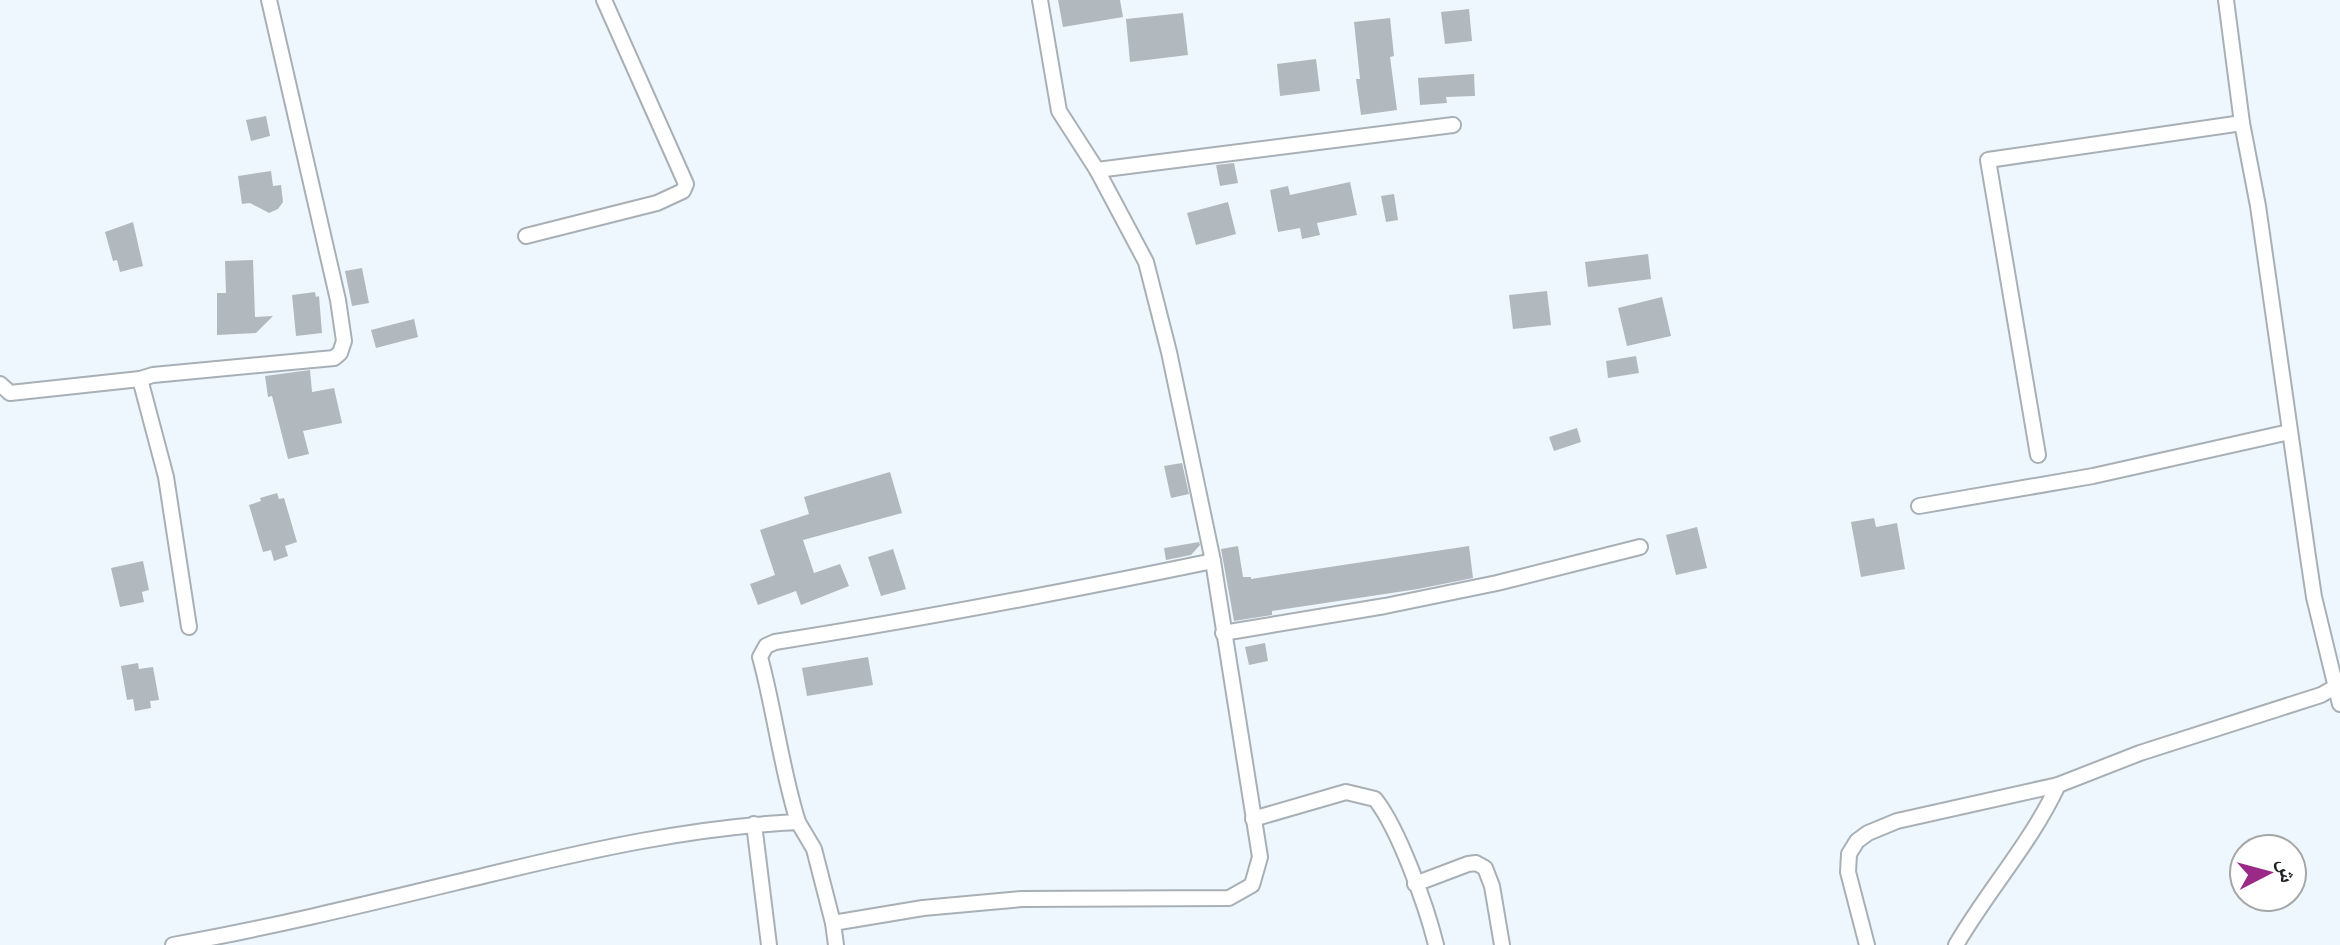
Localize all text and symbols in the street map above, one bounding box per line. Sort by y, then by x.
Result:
north arrow [2228,833,2308,913]
text: ش [2271,858,2303,884]

